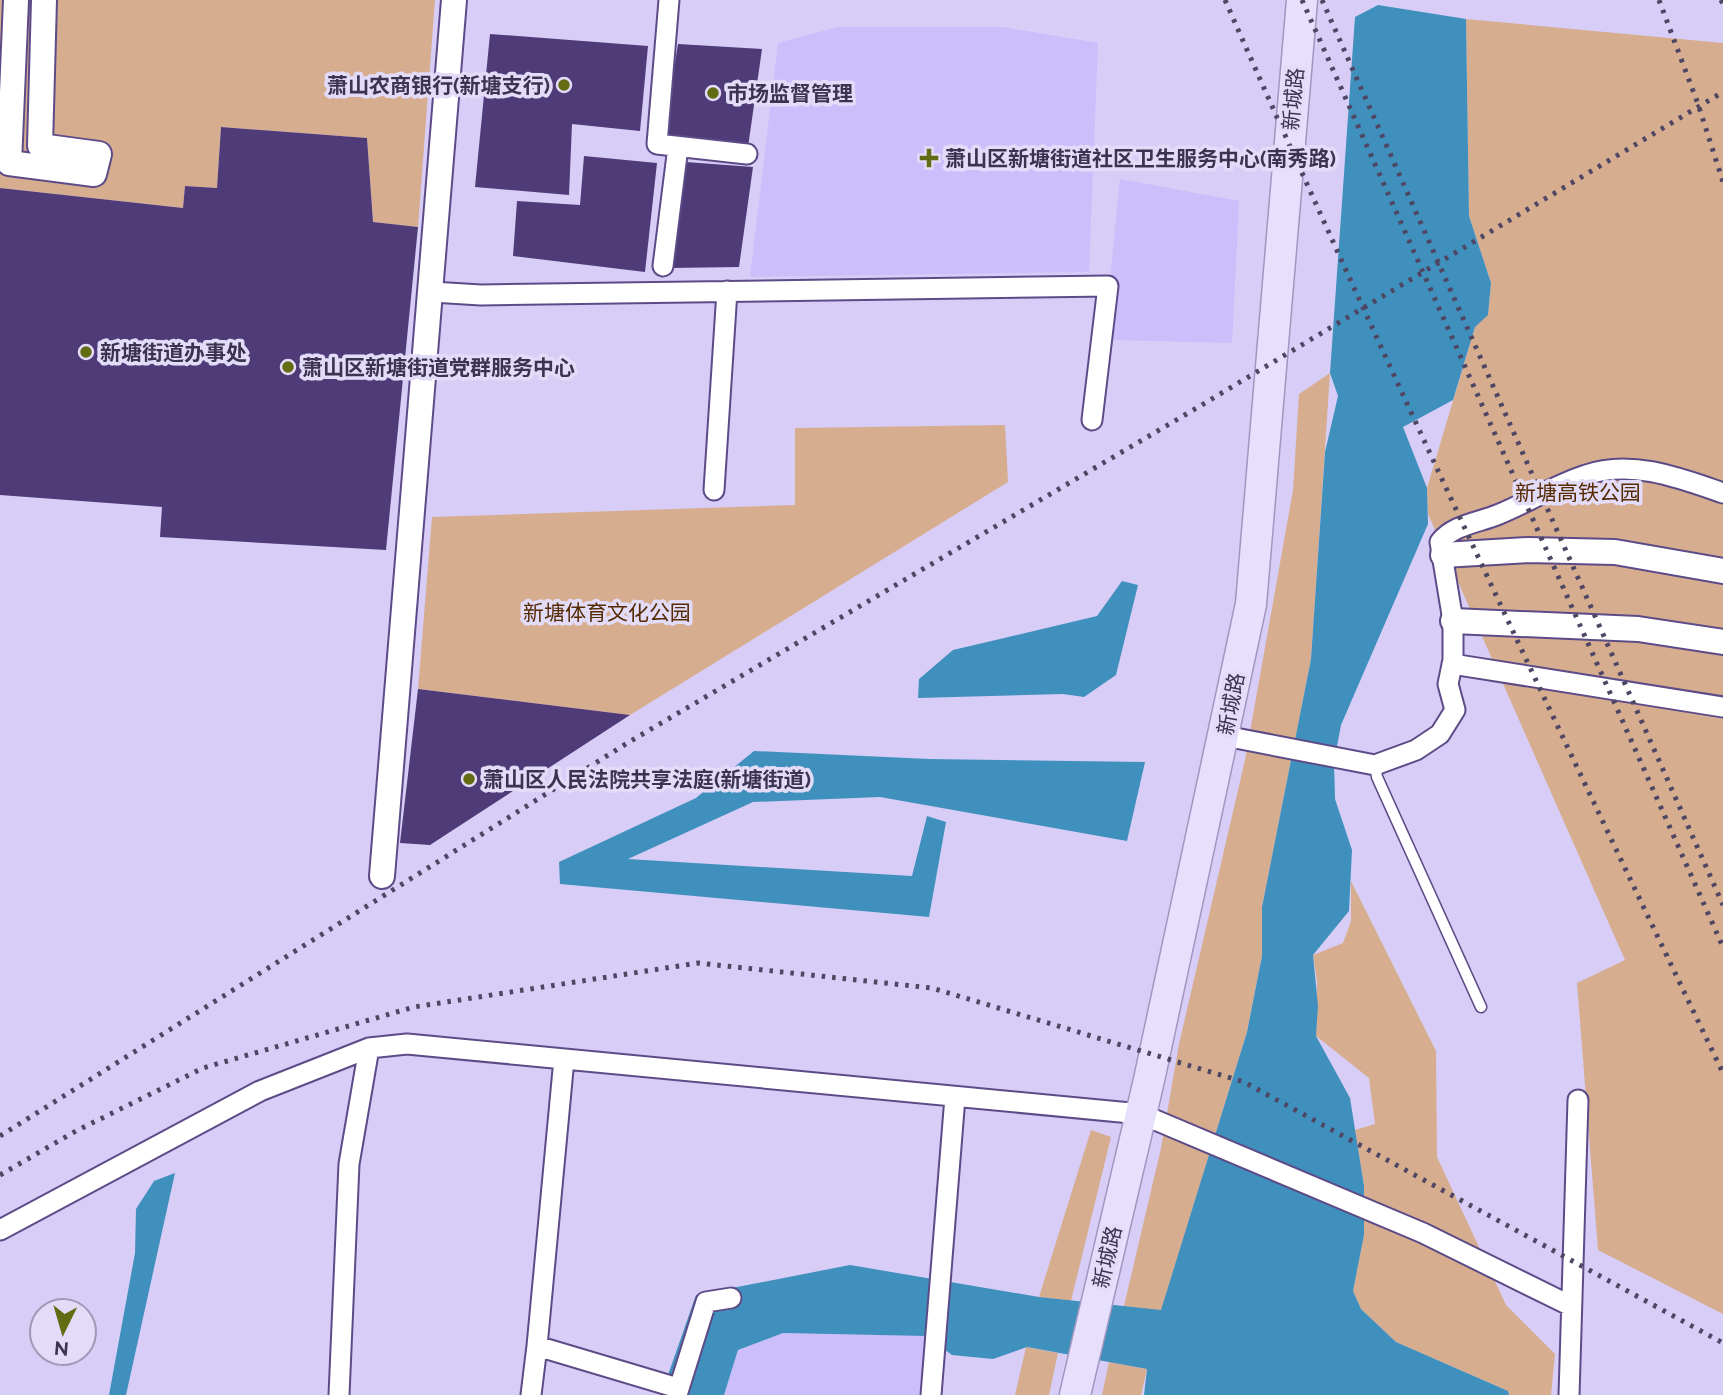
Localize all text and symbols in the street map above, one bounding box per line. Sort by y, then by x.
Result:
street label: 新城路 [1278,67,1308,131]
place label: 萧山农商银行(新塘支行) [327,73,550,98]
marker: 萧山农商银行(新塘支行) [556,77,572,93]
place label: 市场监督管理 [727,81,853,106]
marker: 市场监督管理 [705,85,721,101]
place label: 萧山区新塘街道社区卫生服务中心(南秀路) [945,146,1336,171]
marker: 萧山区新塘街道社区卫生服务中心(南秀路) [919,148,939,168]
place label: 新塘街道办事处 [100,340,247,365]
marker: 新塘街道办事处 [78,344,94,360]
place label: 萧山区新塘街道党群服务中心 [302,355,575,380]
marker: 萧山区新塘街道党群服务中心 [280,359,296,375]
park label: 新塘高铁公园 [1515,480,1641,505]
park label: 新塘体育文化公园 [523,600,691,625]
street label: 新城路 [1213,671,1249,737]
place label: 萧山区人民法院共享法庭(新塘街道) [483,767,811,792]
marker: 萧山区人民法院共享法庭(新塘街道) [461,771,477,787]
street label: 新城路 [1088,1223,1126,1291]
north arrow [28,1297,98,1367]
text: N [53,1337,70,1361]

